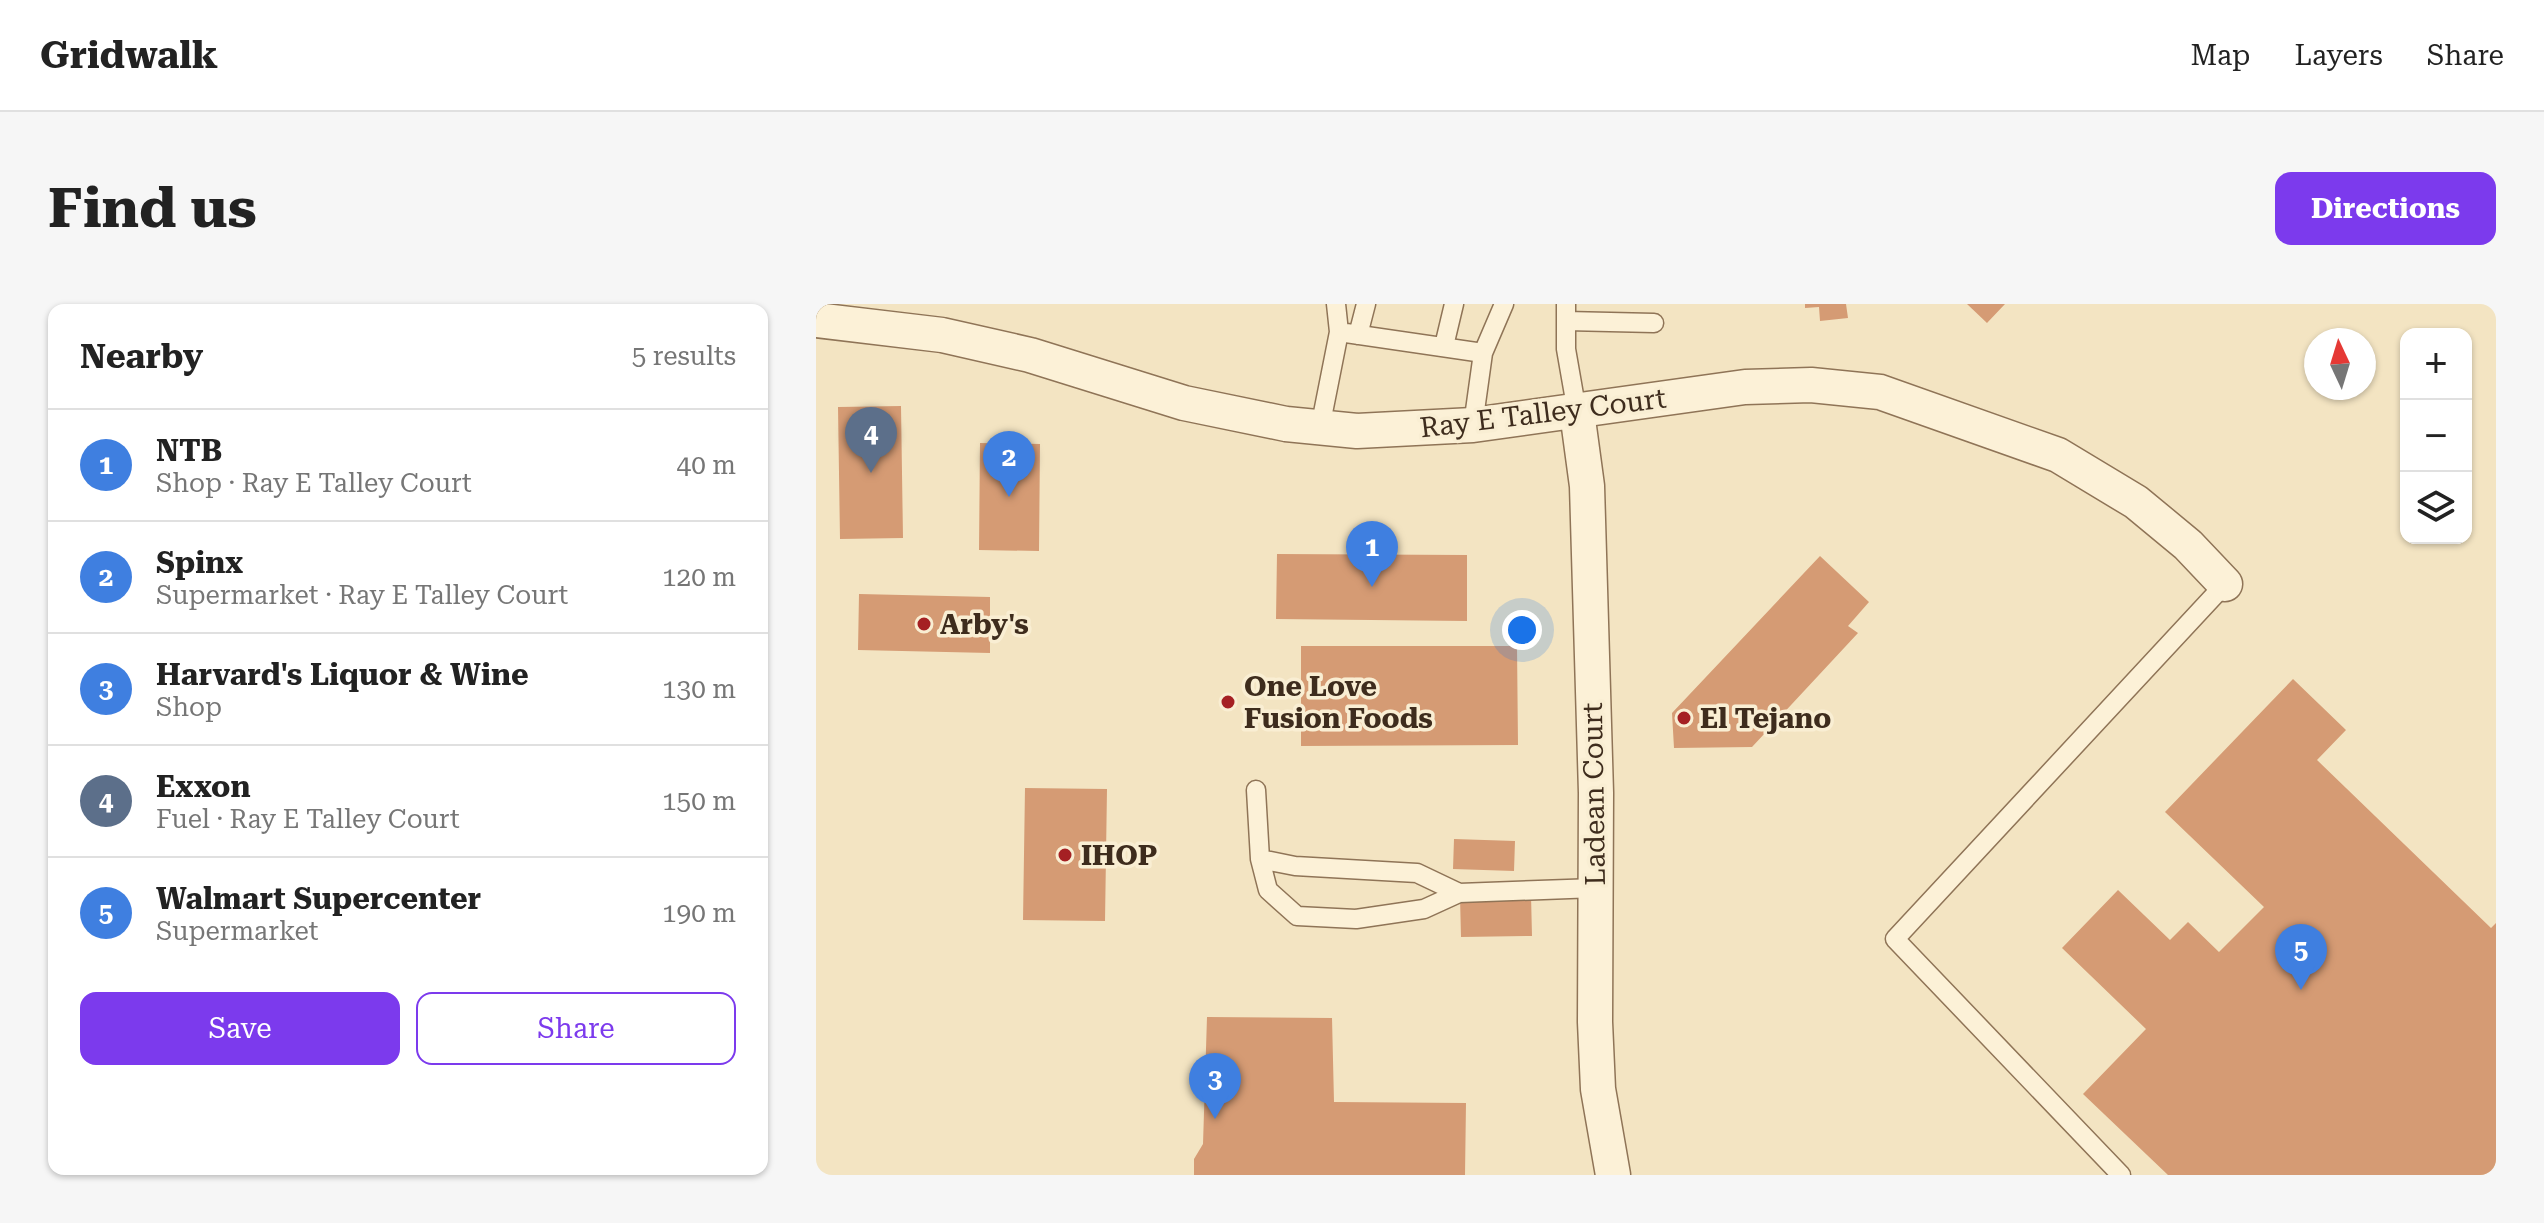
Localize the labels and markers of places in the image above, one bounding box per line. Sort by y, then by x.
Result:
pin: 4 [845,407,897,473]
pin: 2 [983,431,1035,497]
pin: 1 [1346,521,1398,587]
place label: Arby's [940,608,1029,641]
marker: Arby's [915,615,933,633]
place label: One Love Fusion Foods [1244,670,1433,735]
marker: One Love Fusion Foods [1219,693,1237,711]
place label: El Tejano [1700,702,1831,735]
marker: El Tejano [1675,709,1693,727]
place label: IHOP [1081,839,1157,872]
marker: IHOP [1056,846,1074,864]
pin: 5 [2275,924,2327,990]
pin: 3 [1189,1053,1241,1119]

